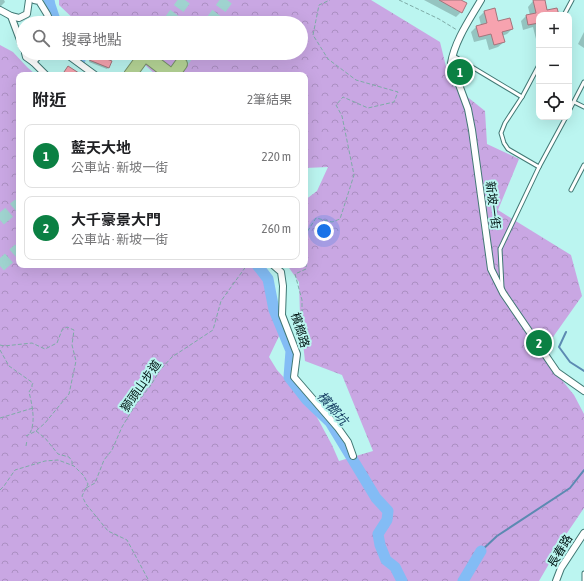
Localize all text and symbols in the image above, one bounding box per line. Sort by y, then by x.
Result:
map controls [536,12,572,120]
button: + [536,12,572,48]
search box [16,16,308,60]
icon: search [30,27,52,49]
text: 搜尋地點 [62,31,122,48]
button: − [536,48,572,84]
pin: 1 [447,57,473,87]
button: locate [536,84,572,120]
text: 附近 [32,90,66,110]
text: 2筆結果 [247,92,292,107]
text: 藍天大地 [71,139,131,156]
text: 1 [43,149,49,164]
text: 220 m [262,149,291,164]
text: 公車站 · 新坡一街 [71,160,168,175]
street label: 新坡一街 [483,180,503,230]
text: 大千豪景大門 [71,211,161,228]
text: 2 [43,221,49,236]
text: 260 m [262,221,291,236]
your location [314,221,334,241]
text: 公車站 · 新坡一街 [71,232,168,247]
street label: 檳榔路 [288,311,312,349]
pin: 2 [526,328,552,358]
street label: 獅頭山步道 [118,357,164,415]
water label: 檳榔坑 [314,389,352,429]
street label: 長春路 [545,532,575,570]

